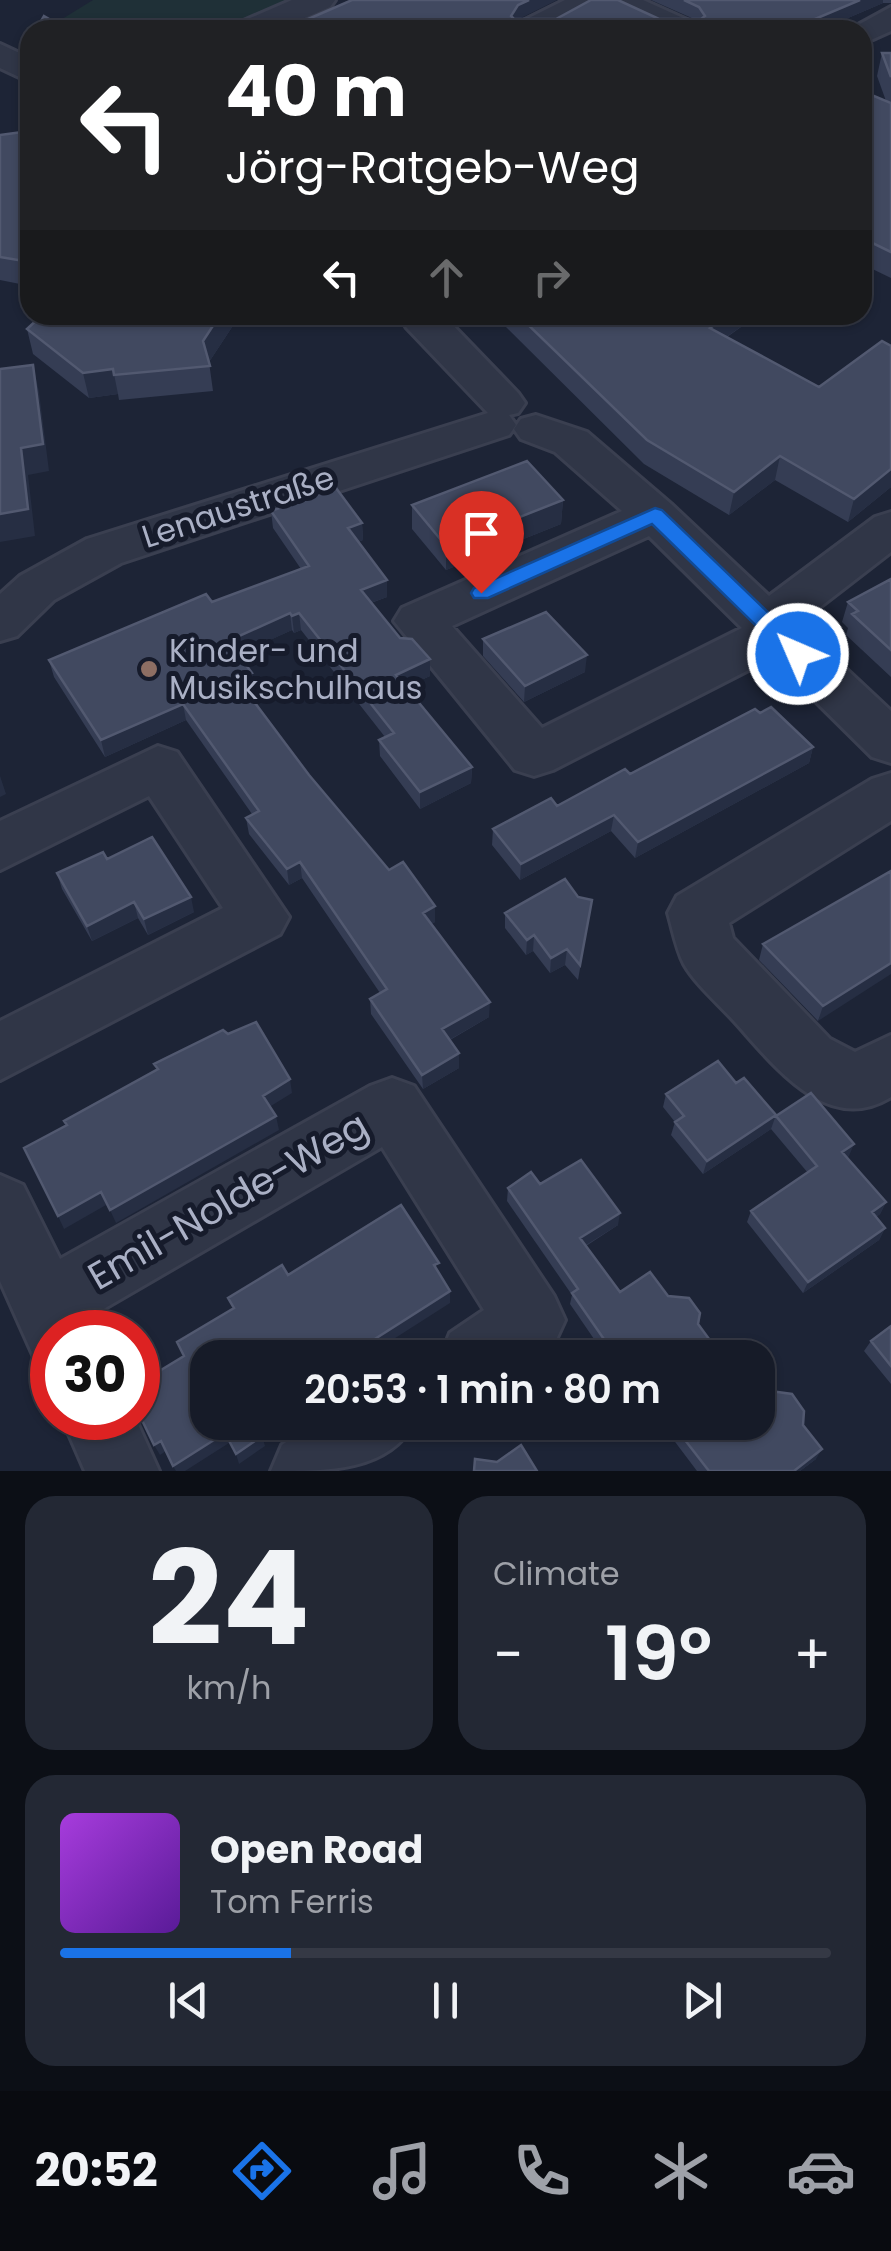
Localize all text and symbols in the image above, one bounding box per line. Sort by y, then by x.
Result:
text: 40 m [225,42,407,141]
icon: left [60,60,190,190]
text: Jörg-Ratgeb-Weg [225,136,640,199]
icon: left [314,250,369,305]
icon: ahead [419,250,474,305]
icon: right [524,250,579,305]
street label: Lenaustraße [136,454,340,559]
pin [439,491,524,594]
icon: arrive [454,506,509,561]
position arrow [746,602,850,706]
place label: Kinder- und Musikschulhaus [169,628,422,710]
marker: Kinder- und Musikschulhaus [138,658,160,680]
street label: Emil-Nolde-Weg [78,1099,377,1302]
speed limit sign: 30 [30,1310,160,1440]
text: 20:53 · 1 min · 80 m [304,1363,661,1416]
text: 24 [148,1507,310,1690]
text: Climate [493,1551,620,1596]
text: 19° [605,1601,712,1706]
text: − [493,1616,523,1693]
text: + [793,1616,831,1693]
text: km/h [186,1665,272,1710]
text: Open Road [210,1823,423,1876]
text: Tom Ferris [210,1879,374,1924]
icon: previous [161,1973,216,2028]
icon: pause [418,1973,473,2028]
icon: next [675,1973,730,2028]
icon: directions [227,2136,297,2206]
icon: music [367,2136,437,2206]
icon: phone [507,2136,577,2206]
icon: climate [646,2136,716,2206]
icon: car [786,2136,856,2206]
text: 20:52 [35,2139,158,2202]

